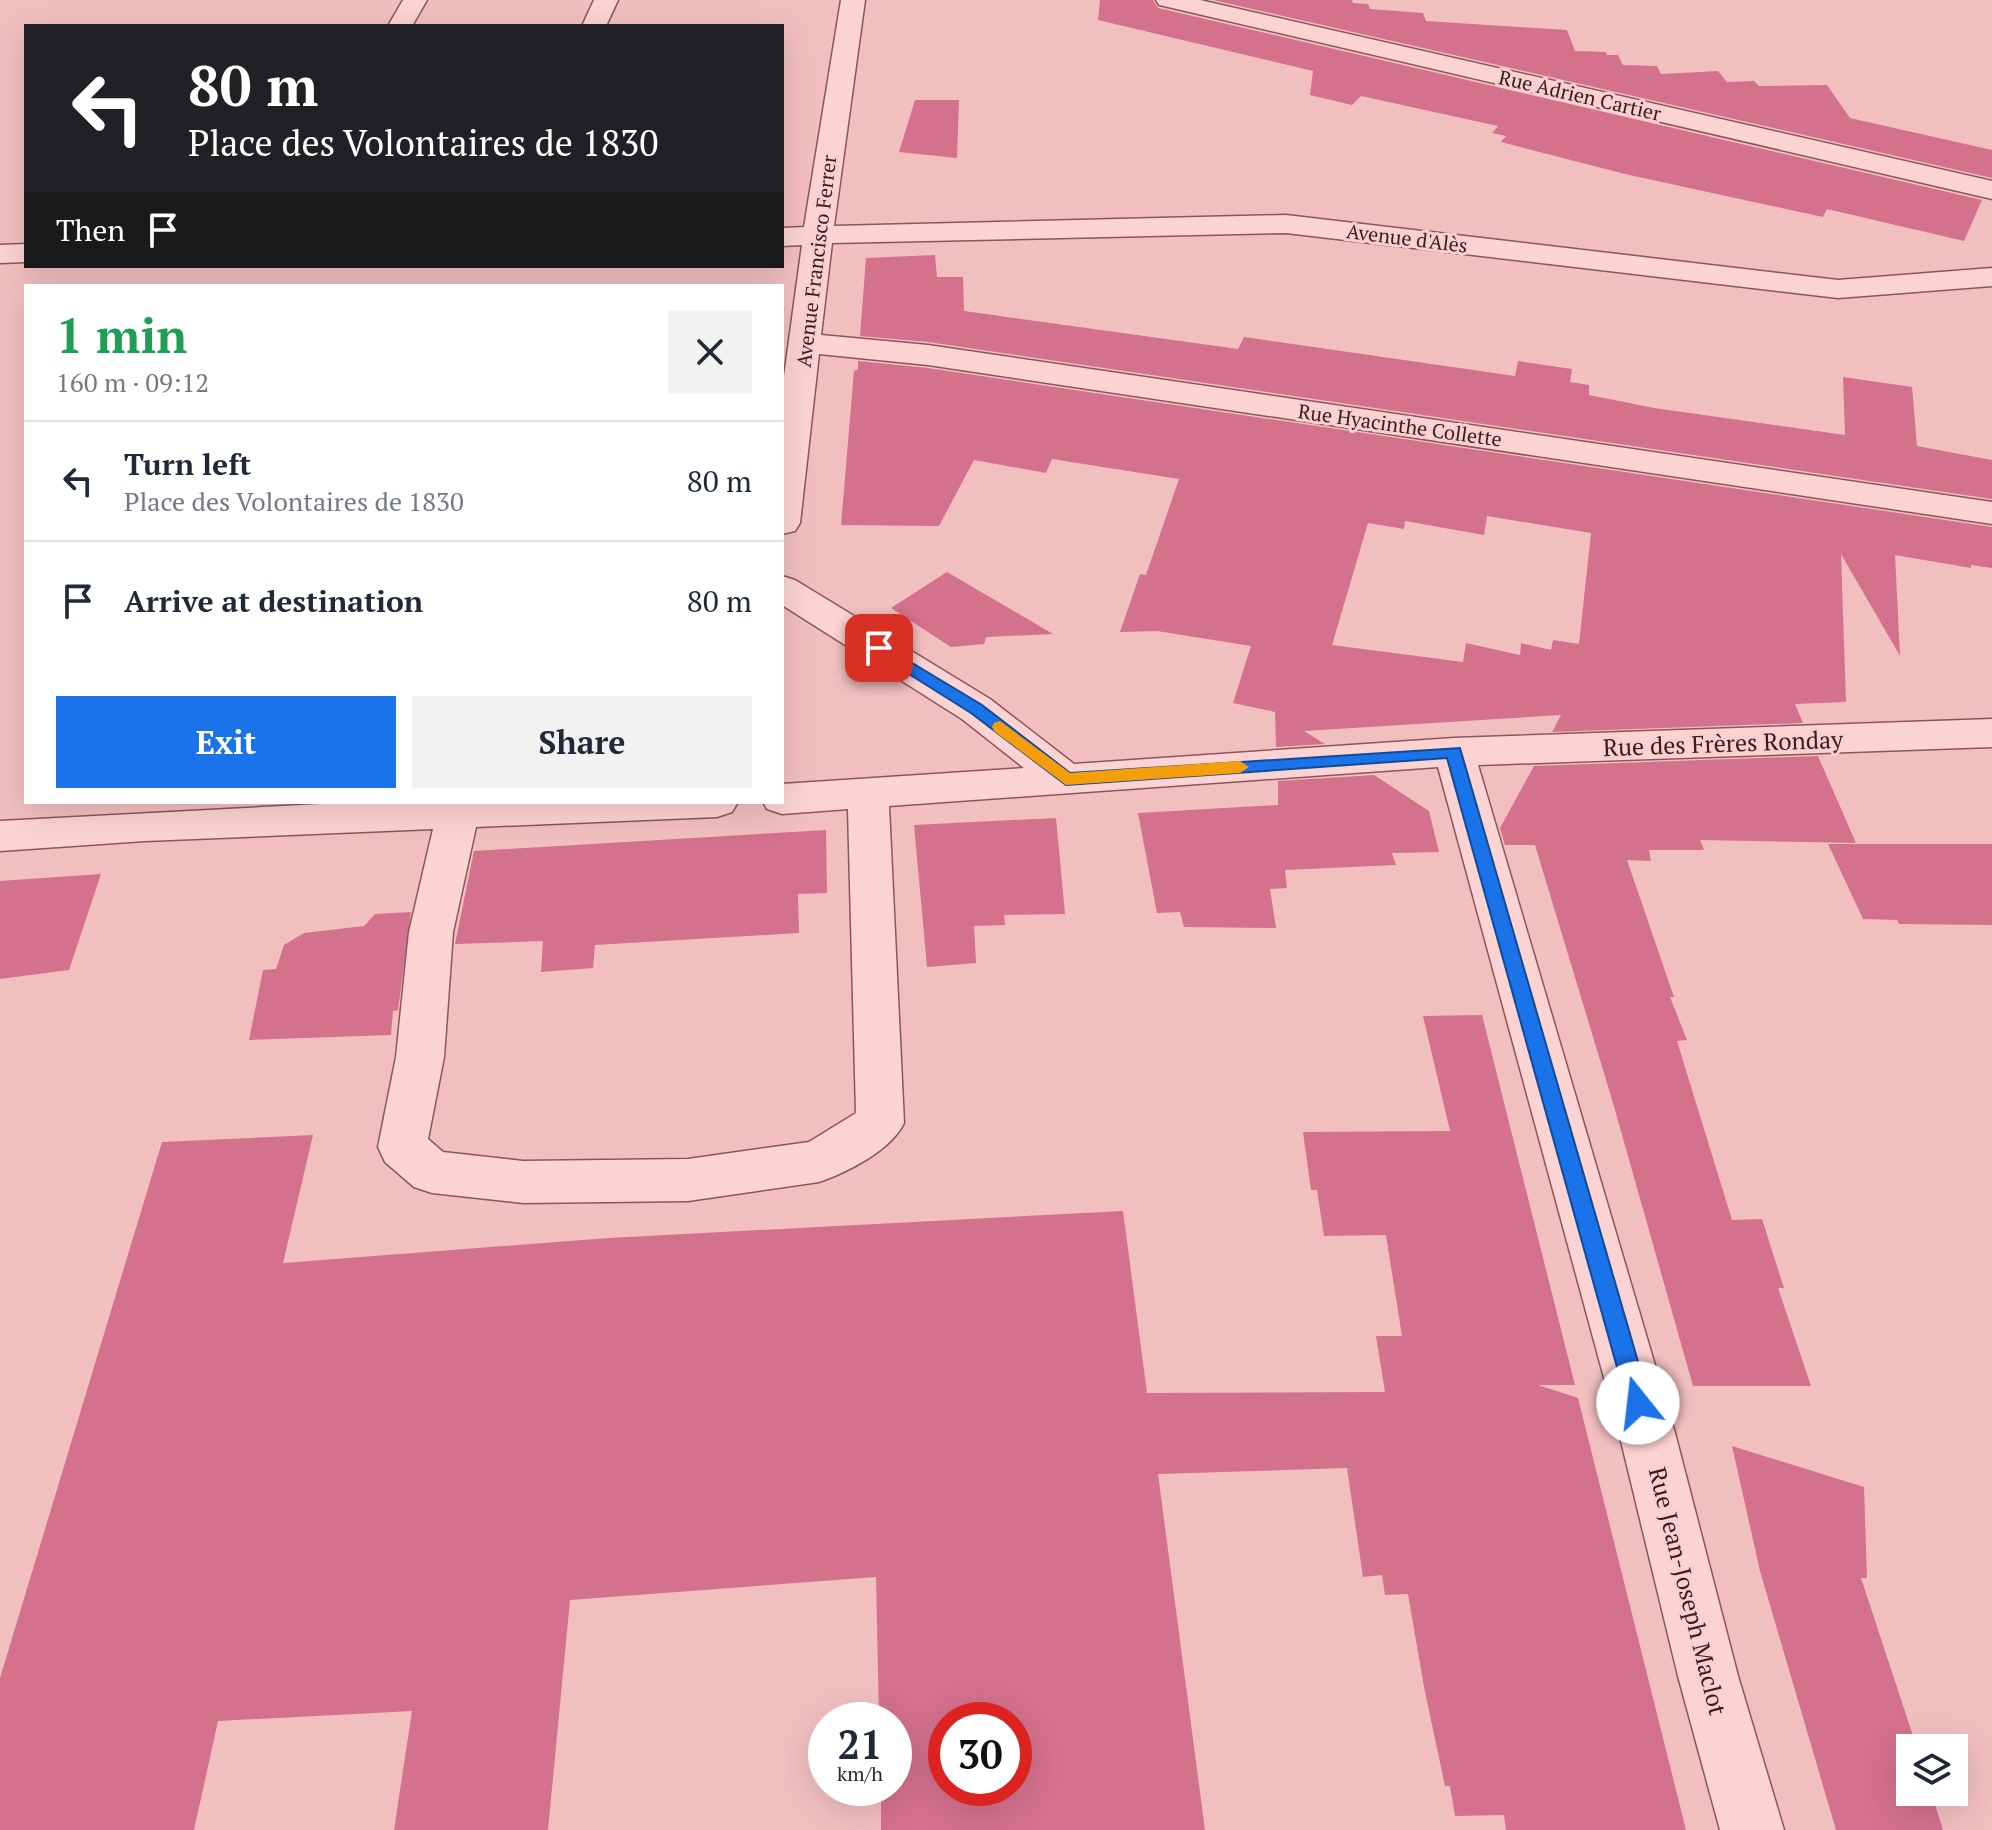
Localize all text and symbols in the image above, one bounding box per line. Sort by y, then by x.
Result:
text: 80 m [188,48,318,122]
icon: left [56,56,160,160]
street label: Rue Adrien Cartier [1496,63,1664,127]
text: Place des Volontaires de 1830 [188,119,658,166]
street label: Avenue Francisco Ferrer [790,153,842,369]
icon: arrive [141,208,185,252]
text: Then [56,210,125,250]
street label: Avenue d'Alès [1345,217,1469,259]
text: 1 min [56,303,187,367]
button: close [668,310,752,394]
text: 160 m · 09:12 [56,365,209,399]
street label: Rue Hyacinthe Collette [1296,397,1504,453]
text: Turn left [124,444,251,484]
icon: left [56,459,100,503]
text: 80 m [687,461,752,501]
text: Place des Volontaires de 1830 [124,484,464,518]
icon: arrive [56,579,100,623]
text: Arrive at destination [124,581,423,621]
text: 80 m [687,581,752,621]
pin [845,614,913,682]
icon: arrive [857,626,901,670]
button: Exit [56,696,396,788]
button: Share [412,696,752,788]
street label: Rue des Frères Ronday [1602,723,1845,763]
position arrow [1596,1361,1680,1445]
street label: Rue Jean-Joseph Maclot [1642,1464,1734,1718]
speed limit sign: 30 [928,1702,1032,1806]
text: 21 [837,1717,883,1770]
map controls [1896,1734,1968,1806]
button: layers [1896,1734,1968,1806]
text: km/h [837,1760,883,1787]

